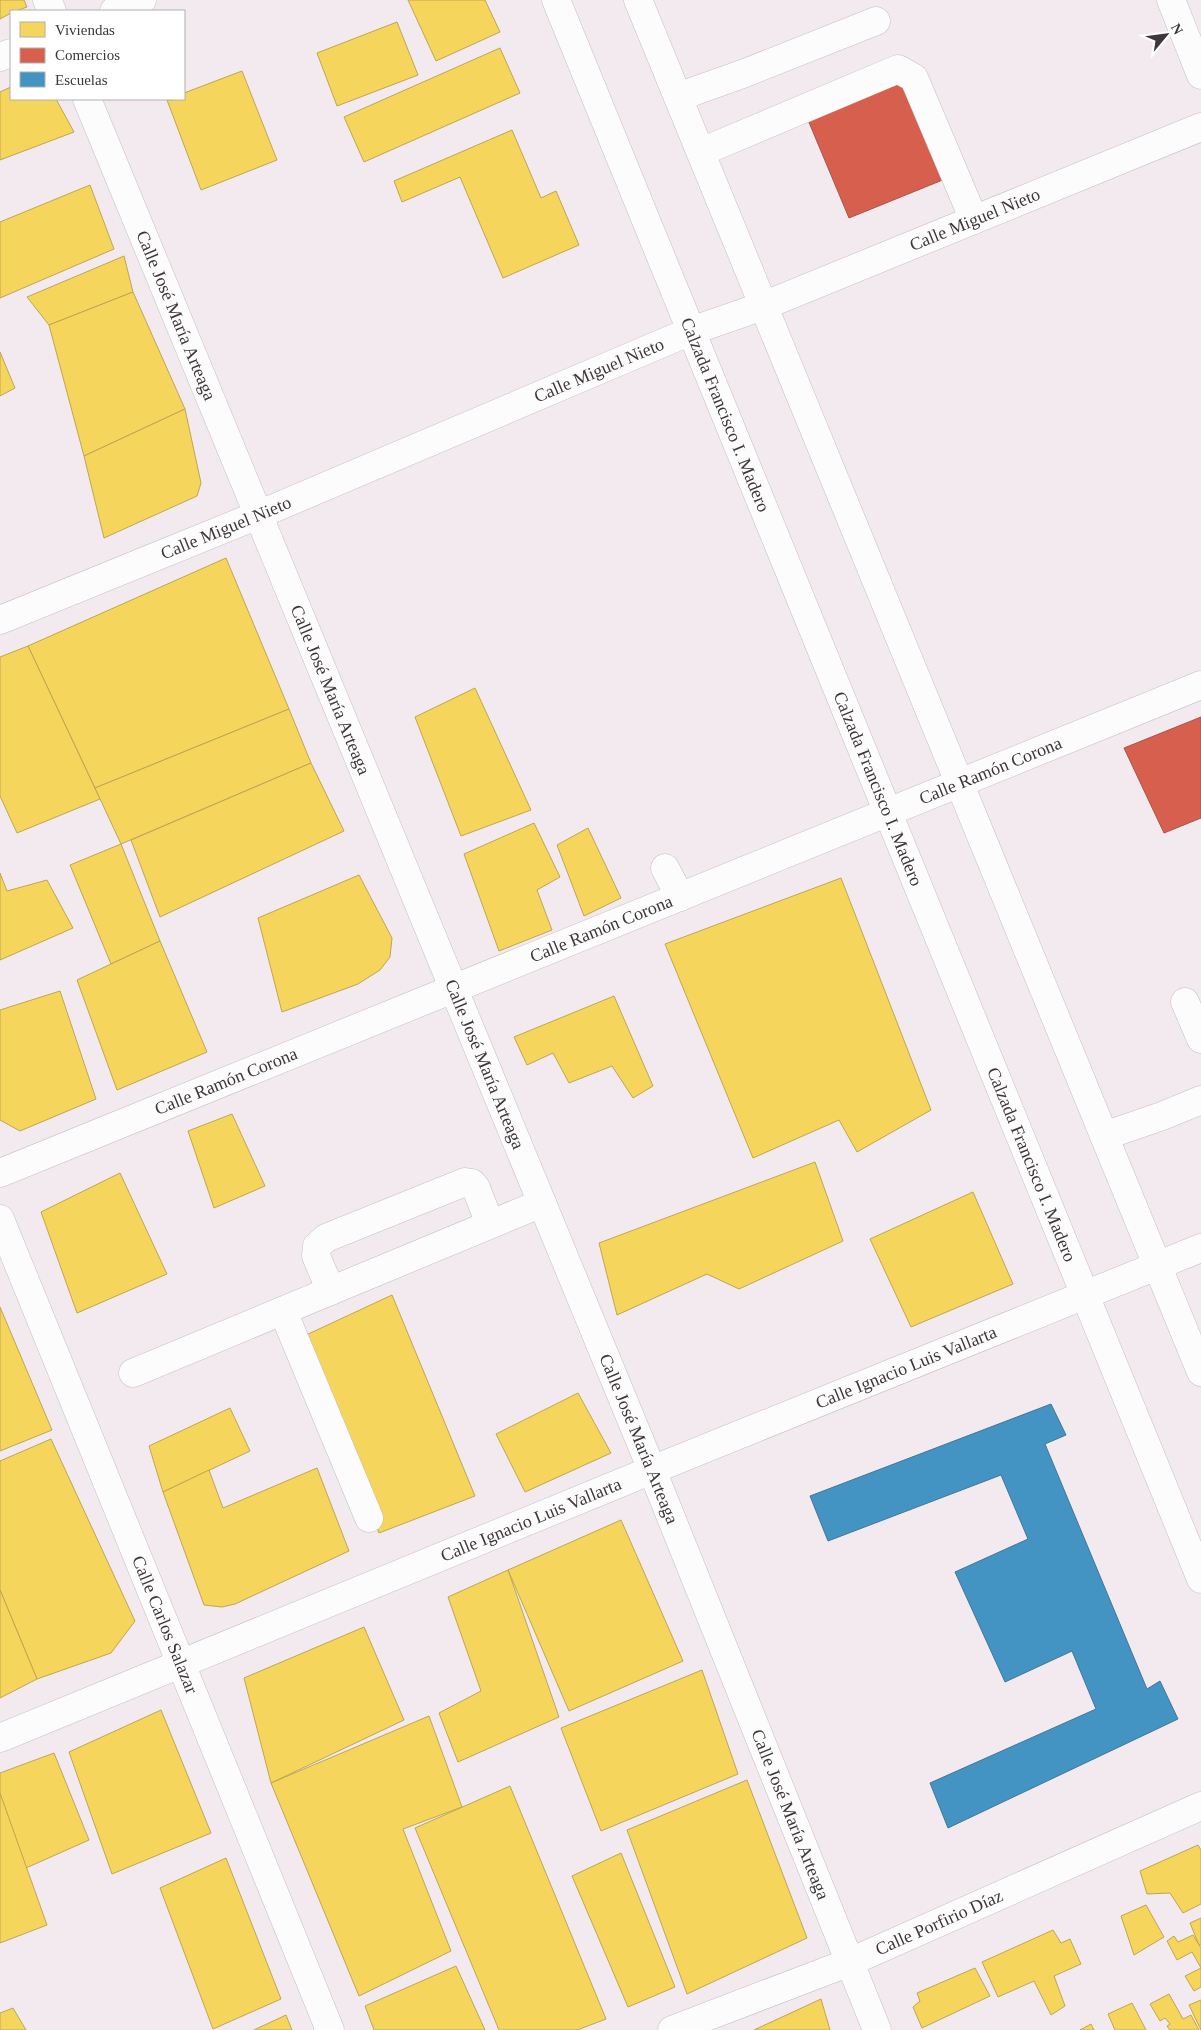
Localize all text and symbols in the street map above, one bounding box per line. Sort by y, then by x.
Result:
legend [10,10,185,100]
north arrow [1141,10,1191,60]
text: N [1168,21,1186,37]
text: Viviendas [55,22,115,38]
text: Comercios [55,47,120,63]
text: Escuelas [55,72,108,88]
street label: Calle Miguel Nieto [907,184,1043,255]
street label: Calle José María Arteaga [132,228,220,403]
street label: Calzada Francisco I. Madero [677,315,774,515]
street label: Calle Miguel Nieto [531,334,667,407]
street label: Calle Miguel Nieto [158,492,294,564]
street label: Calle José María Arteaga [287,602,374,778]
street label: Calzada Francisco I. Madero [830,689,927,889]
street label: Calle Ramón Corona [916,733,1065,808]
street label: Calle Ramón Corona [527,891,675,967]
street label: Calle José María Arteaga [441,976,529,1152]
street label: Calle Ramón Corona [152,1043,300,1119]
street label: Calzada Francisco I. Madero [983,1064,1080,1265]
street label: Calle Ignacio Luis Vallarta [813,1322,999,1413]
street label: Calle José María Arteaga [595,1351,683,1527]
street label: Calle Ignacio Luis Vallarta [438,1474,624,1566]
street label: Calle Carlos Salazar [128,1553,202,1697]
street label: Calle José María Arteaga [747,1726,834,1902]
street label: Calle Porfirio Díaz [872,1885,1006,1959]

